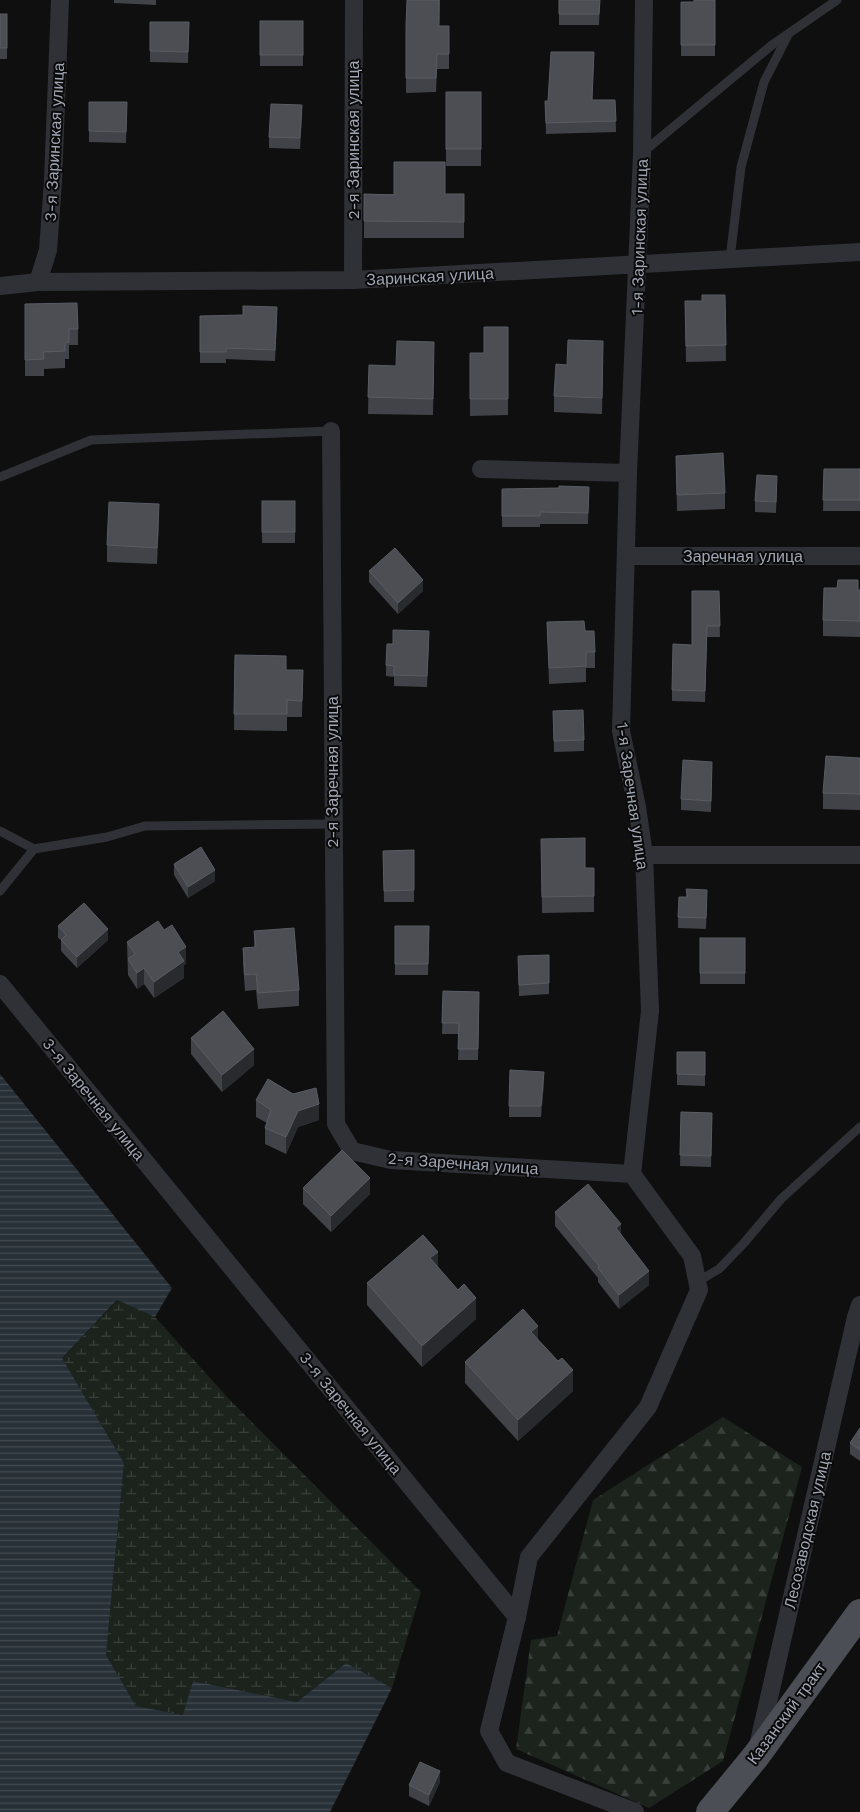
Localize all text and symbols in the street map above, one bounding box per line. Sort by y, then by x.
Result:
street label: 2-я Заринская улица [344,60,363,219]
street label: 3-я Заринская улица [41,62,68,222]
street label: 1-я Заринская улица [627,159,652,315]
street label: Заринская улица [366,264,494,289]
street label: Заречная улица [683,547,803,566]
street label: 2-я Заречная улица [323,696,342,848]
street label: 1-я Заречная улица [613,721,652,871]
street label: 3-я Заречная улица [39,1034,149,1164]
street label: 2-я Заречная улица [387,1149,539,1178]
street label: 3-я Заречная улица [296,1348,406,1478]
street label: Лесозаводская улица [780,1449,835,1611]
street label: Казанский тракт [743,1658,830,1768]

